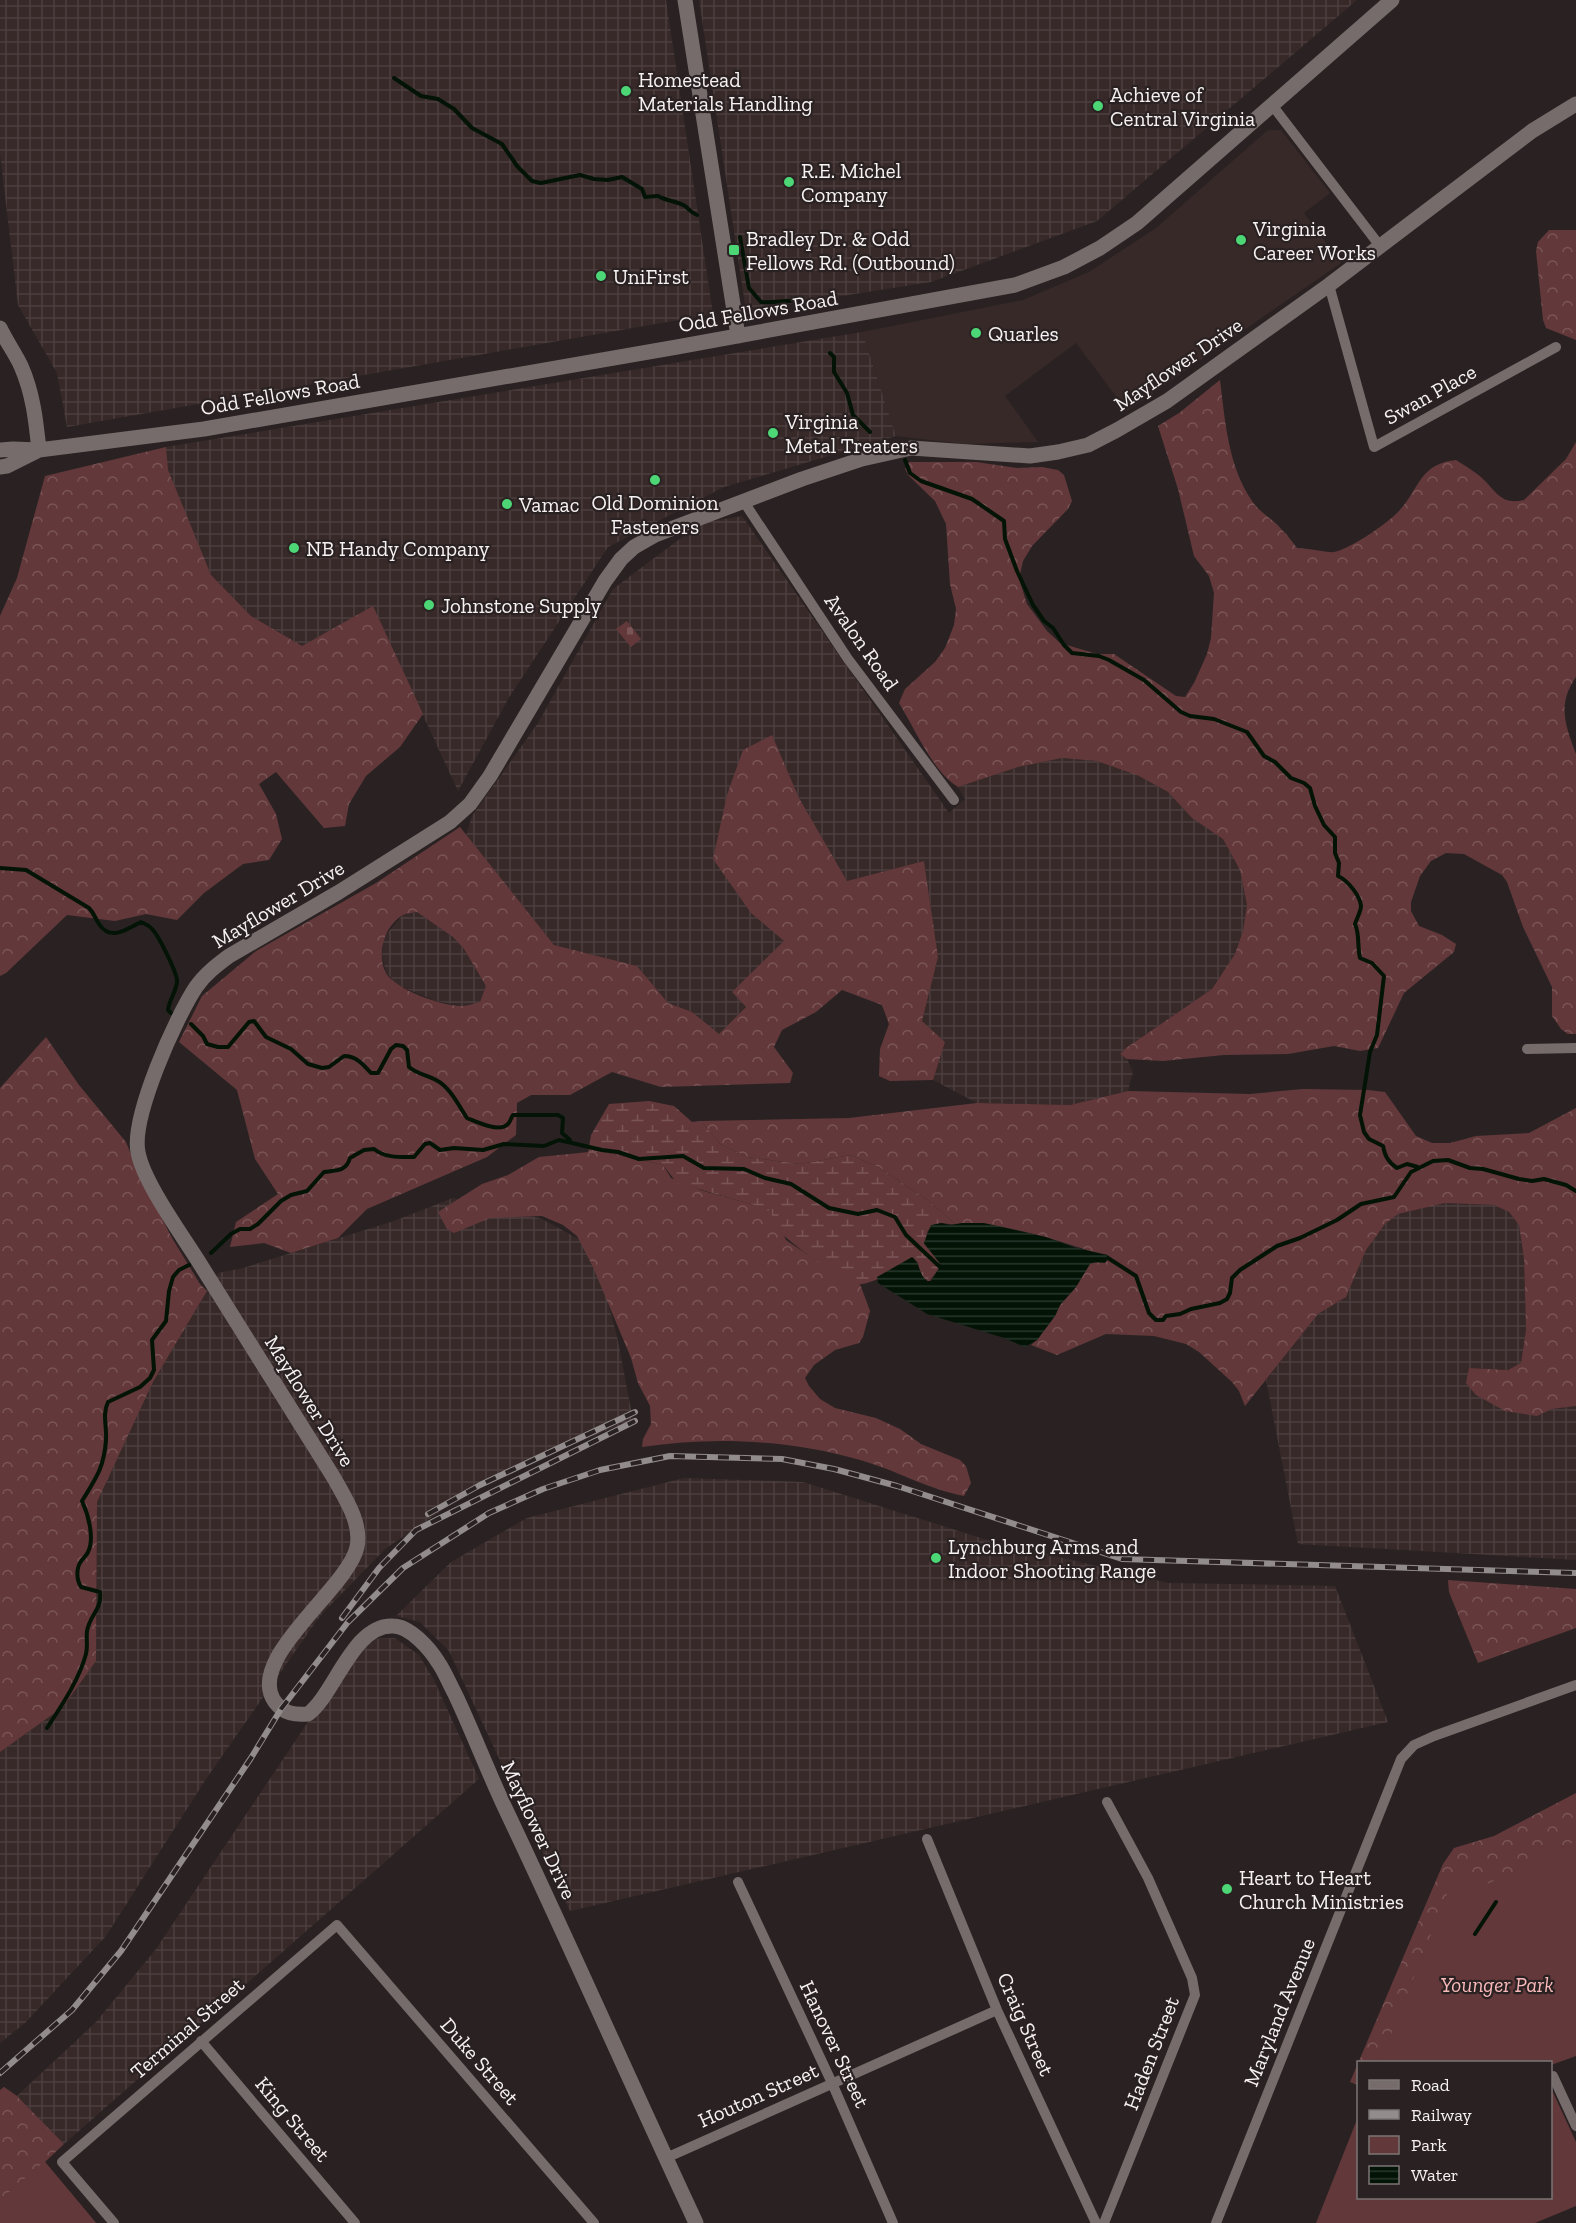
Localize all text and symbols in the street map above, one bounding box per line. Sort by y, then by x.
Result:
place label: Homestead Materials Handling [638,67,813,116]
place label: Achieve of Central Virginia [1110,82,1255,131]
marker: Homestead Materials Handling [619,84,633,98]
marker: Achieve of Central Virginia [1091,99,1105,113]
place label: R.E. Michel Company [801,158,902,207]
marker: R.E. Michel Company [782,175,796,189]
place label: Virginia Career Works [1252,216,1376,265]
place label: Bradley Dr. & Odd Fellows Rd. (Outbound) [746,226,955,275]
marker: Virginia Career Works [1234,233,1248,247]
marker: Bradley Dr. & Odd Fellows Rd. (Outbound) [727,243,741,257]
place label: UniFirst [613,264,689,289]
marker: UniFirst [594,269,608,283]
street label: Odd Fellows Road [677,285,840,337]
street label: Mayflower Drive [1109,312,1247,416]
place label: Quarles [988,321,1059,346]
marker: Quarles [969,326,983,340]
street label: Swan Place [1380,358,1481,430]
street label: Odd Fellows Road [199,368,362,420]
place label: Virginia Metal Treaters [784,409,918,458]
marker: Virginia Metal Treaters [766,426,780,440]
marker: Old Dominion Fasteners [648,473,662,487]
place label: Old Dominion Fasteners [591,490,719,539]
place label: Vamac [518,492,579,517]
marker: Vamac [500,497,514,511]
place label: NB Handy Company [306,536,490,561]
marker: NB Handy Company [287,541,301,555]
street label: Avalon Road [820,589,905,695]
place label: Johnstone Supply [441,593,601,618]
marker: Johnstone Supply [422,598,436,612]
street label: Mayflower Drive [207,855,349,953]
street label: Mayflower Drive [260,1331,360,1471]
place label: Lynchburg Arms and Indoor Shooting Range [948,1534,1156,1583]
marker: Lynchburg Arms and Indoor Shooting Range [929,1551,943,1565]
street label: Mayflower Drive [496,1757,582,1903]
place label: Heart to Heart Church Ministries [1239,1865,1404,1914]
marker: Heart to Heart Church Ministries [1220,1882,1234,1896]
street label: Maryland Avenue [1238,1934,1320,2090]
street label: Craig Street [992,1969,1060,2080]
street label: Terminal Street [125,1972,249,2084]
park label: Younger Park [1440,1972,1554,1997]
street label: Hanover Street [795,1977,875,2112]
street label: Haden Street [1118,1993,1184,2113]
street label: Duke Street [435,2012,525,2110]
street label: Houton Street [694,2057,822,2133]
legend [1357,2061,1552,2199]
street label: King Street [250,2072,336,2167]
text: Road [1411,2074,1450,2096]
text: Railway [1411,2104,1473,2126]
text: Park [1411,2134,1447,2156]
text: Water [1411,2164,1458,2186]

